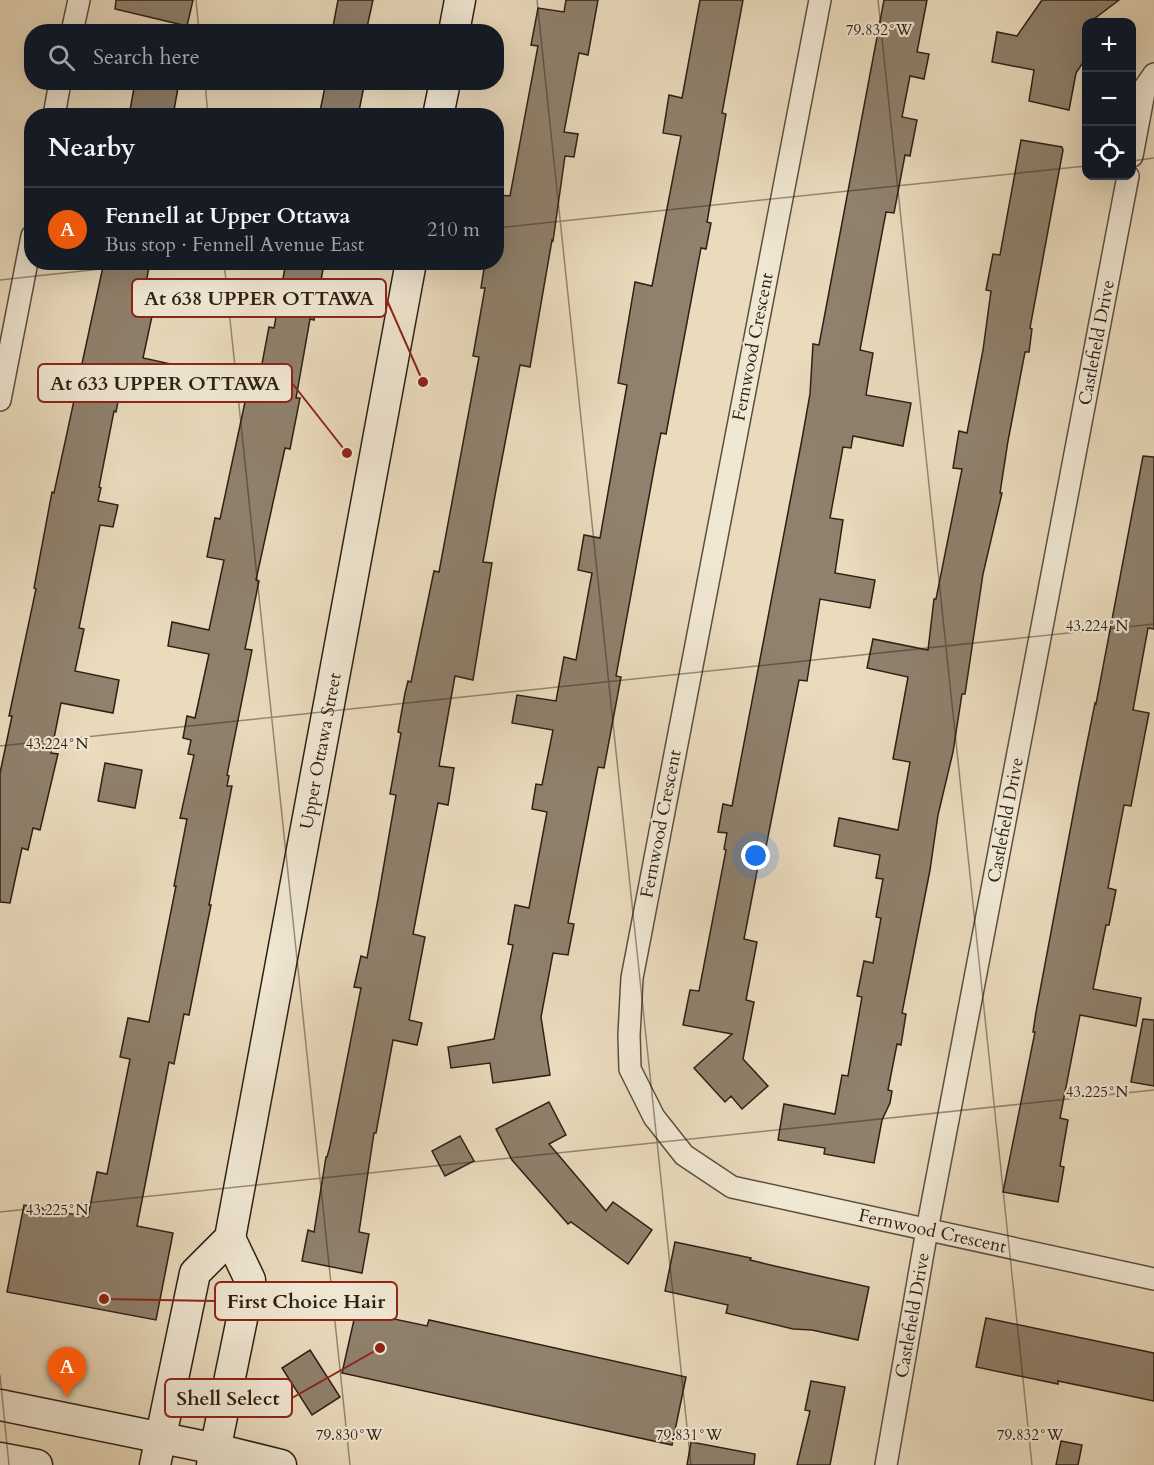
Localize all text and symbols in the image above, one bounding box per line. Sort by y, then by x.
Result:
map controls [1082,18,1136,180]
button: + [1082,18,1136,72]
text: 79.832°W [846,20,913,40]
search box [24,24,504,90]
icon: search [45,41,78,74]
text: Search here [93,42,200,72]
button: − [1082,72,1136,126]
button: locate [1082,126,1136,180]
text: Nearby [48,130,136,165]
text: Fennell at Upper Ottawa [105,201,351,231]
text: A [60,216,75,243]
text: 210 m [427,216,480,243]
text: Bus stop · Fennell Avenue East [105,231,364,258]
street label: Fernwood Crescent [726,271,780,423]
street label: Castlefield Drive [1072,278,1120,407]
callout: At 638 UPPER OTTAWA [132,279,386,317]
text: At 638 UPPER OTTAWA [144,285,374,312]
callout: At 633 UPPER OTTAWA [38,364,292,402]
text: At 633 UPPER OTTAWA [50,370,280,397]
text: 43.224°N [1066,616,1129,636]
street label: Upper Ottawa Street [294,670,347,831]
text: 43.224°N [26,734,89,754]
street label: Fernwood Crescent [634,748,688,900]
street label: Castlefield Drive [981,755,1029,885]
your location [741,841,770,870]
text: 43.225°N [1066,1082,1129,1102]
text: 43.225°N [26,1200,89,1220]
street label: Fernwood Crescent [856,1202,1009,1259]
street label: Castlefield Drive [889,1251,935,1380]
callout: First Choice Hair [215,1282,397,1320]
text: First Choice Hair [227,1288,386,1315]
pin: A [48,1348,86,1397]
callout: Shell Select [165,1379,292,1417]
text: Shell Select [177,1385,279,1412]
text: 79.830°W [316,1425,383,1445]
text: 79.831°W [656,1425,723,1445]
text: 79.832°W [997,1425,1064,1445]

